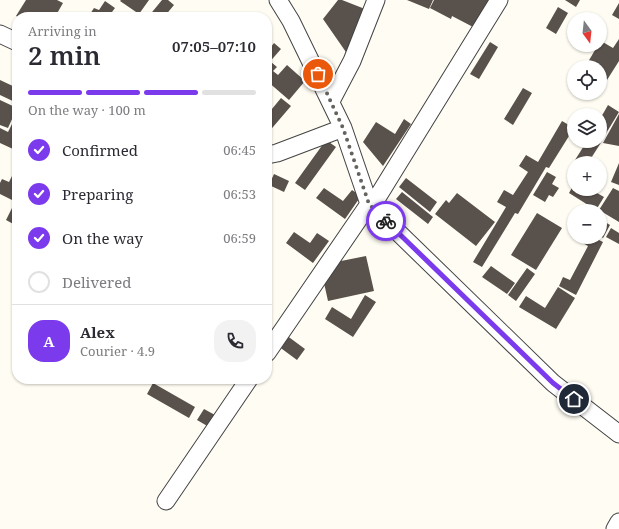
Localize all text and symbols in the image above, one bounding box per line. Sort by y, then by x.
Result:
north arrow [567,12,607,52]
map controls [567,12,607,244]
text: Arriving in [28,22,97,40]
text: 07:05–07:10 [172,36,256,56]
text: 2 min [28,37,101,73]
pin [301,57,335,91]
button: locate [567,60,607,100]
icon: bag [307,63,329,85]
text: On the way · 100 m [28,101,146,119]
button: layers [567,108,607,148]
icon: check [28,139,50,161]
text: Confirmed [62,140,138,160]
text: 06:45 [223,141,256,159]
button: + [567,156,607,196]
icon: check [28,183,50,205]
text: Preparing [62,184,133,204]
text: 06:53 [223,185,256,203]
courier [366,201,406,241]
button: − [567,204,607,244]
icon: bike [375,210,397,232]
icon: check [28,227,50,249]
text: On the way [62,228,143,248]
text: 06:59 [223,229,256,247]
text: Delivered [62,272,131,292]
button: phone [214,320,256,362]
text: Alex [80,322,115,342]
text: A [43,331,55,351]
text: Courier · 4.9 [80,342,155,360]
pin [557,382,591,416]
icon: home [563,388,585,410]

